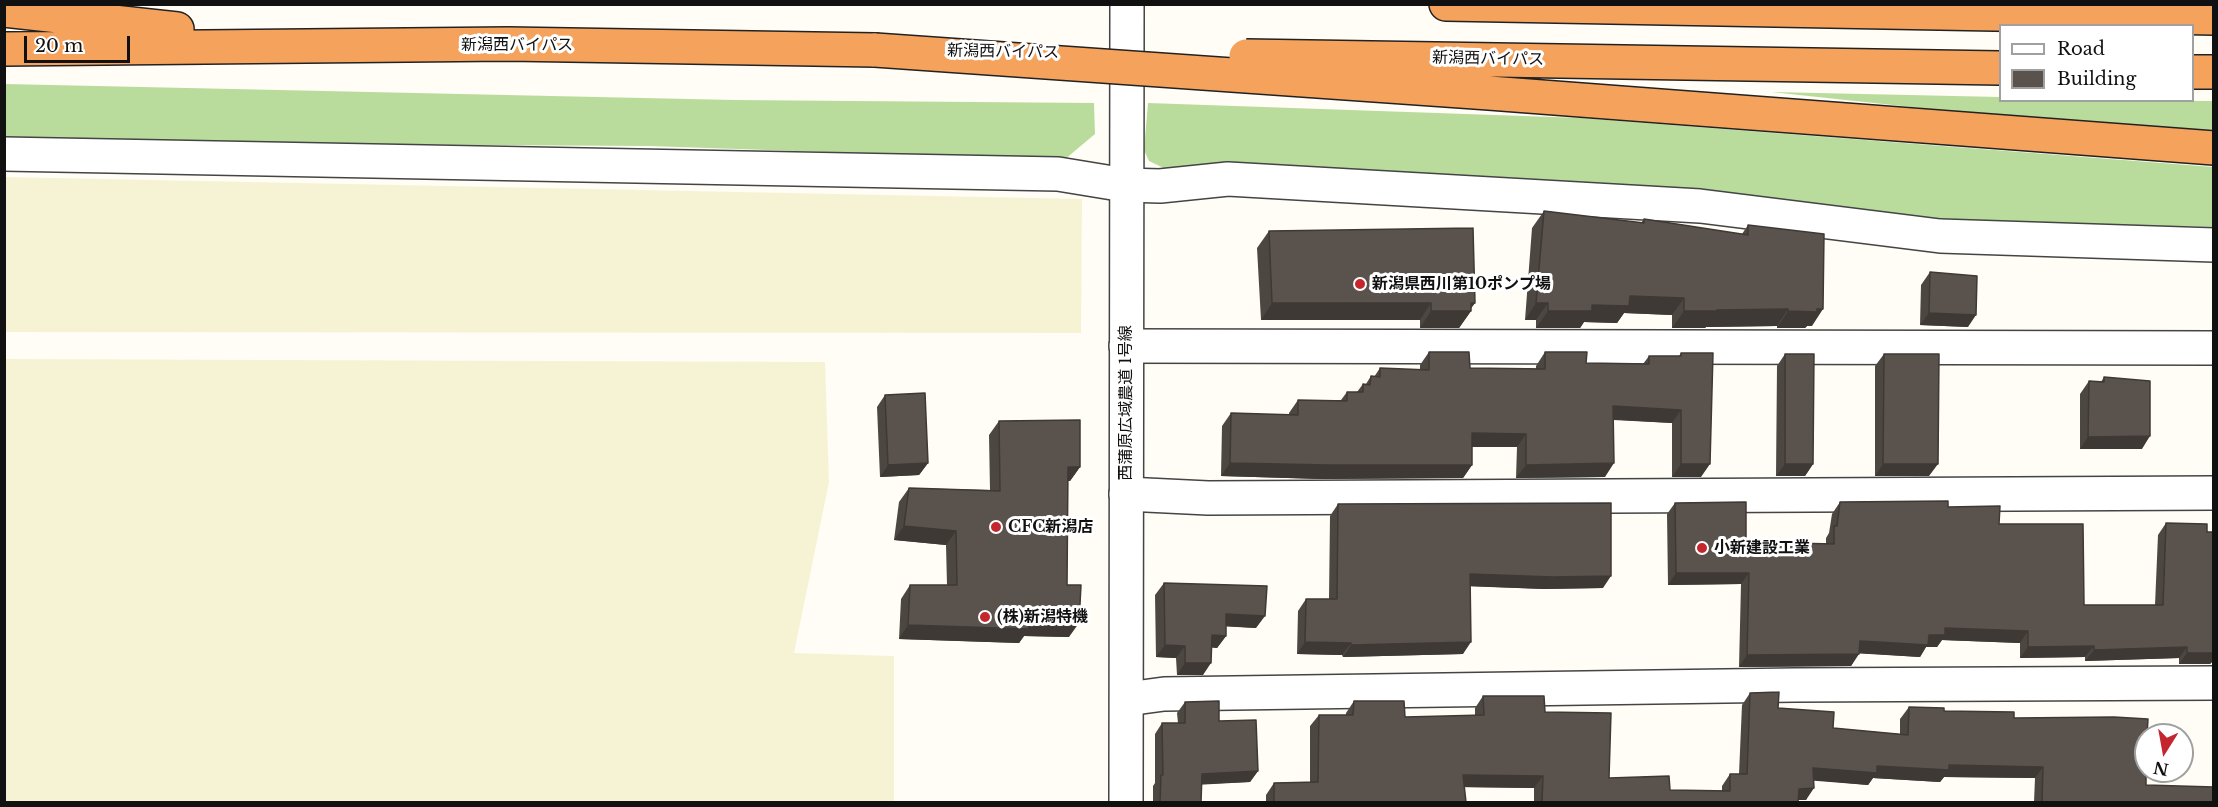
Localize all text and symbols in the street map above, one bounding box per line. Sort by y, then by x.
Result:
scale bar [27,24,134,62]
legend [1999,24,2194,102]
text: 20 m [35,35,83,57]
street label: 新潟西バイパス [461,35,573,55]
text: Road [2057,38,2105,60]
street label: 新潟西バイパス [947,41,1059,63]
street label: 新潟西バイパス [1432,48,1544,70]
text: Building [2057,68,2136,90]
place label: 新潟県西川第10ポンプ場 [1372,274,1551,294]
marker: 新潟県西川第10ポンプ場 [1353,277,1367,291]
street label: 西蒲原広域農道 1号線 [1116,325,1136,481]
place label: CFC新潟店 [1008,517,1093,537]
marker: CFC新潟店 [989,520,1003,534]
place label: 小新建設工業 [1714,538,1810,558]
marker: 小新建設工業 [1695,541,1709,555]
place label: (株)新潟特機 [997,607,1088,627]
marker: (株)新潟特機 [978,610,992,624]
north arrow [2134,723,2194,783]
text: N [2152,757,2170,780]

